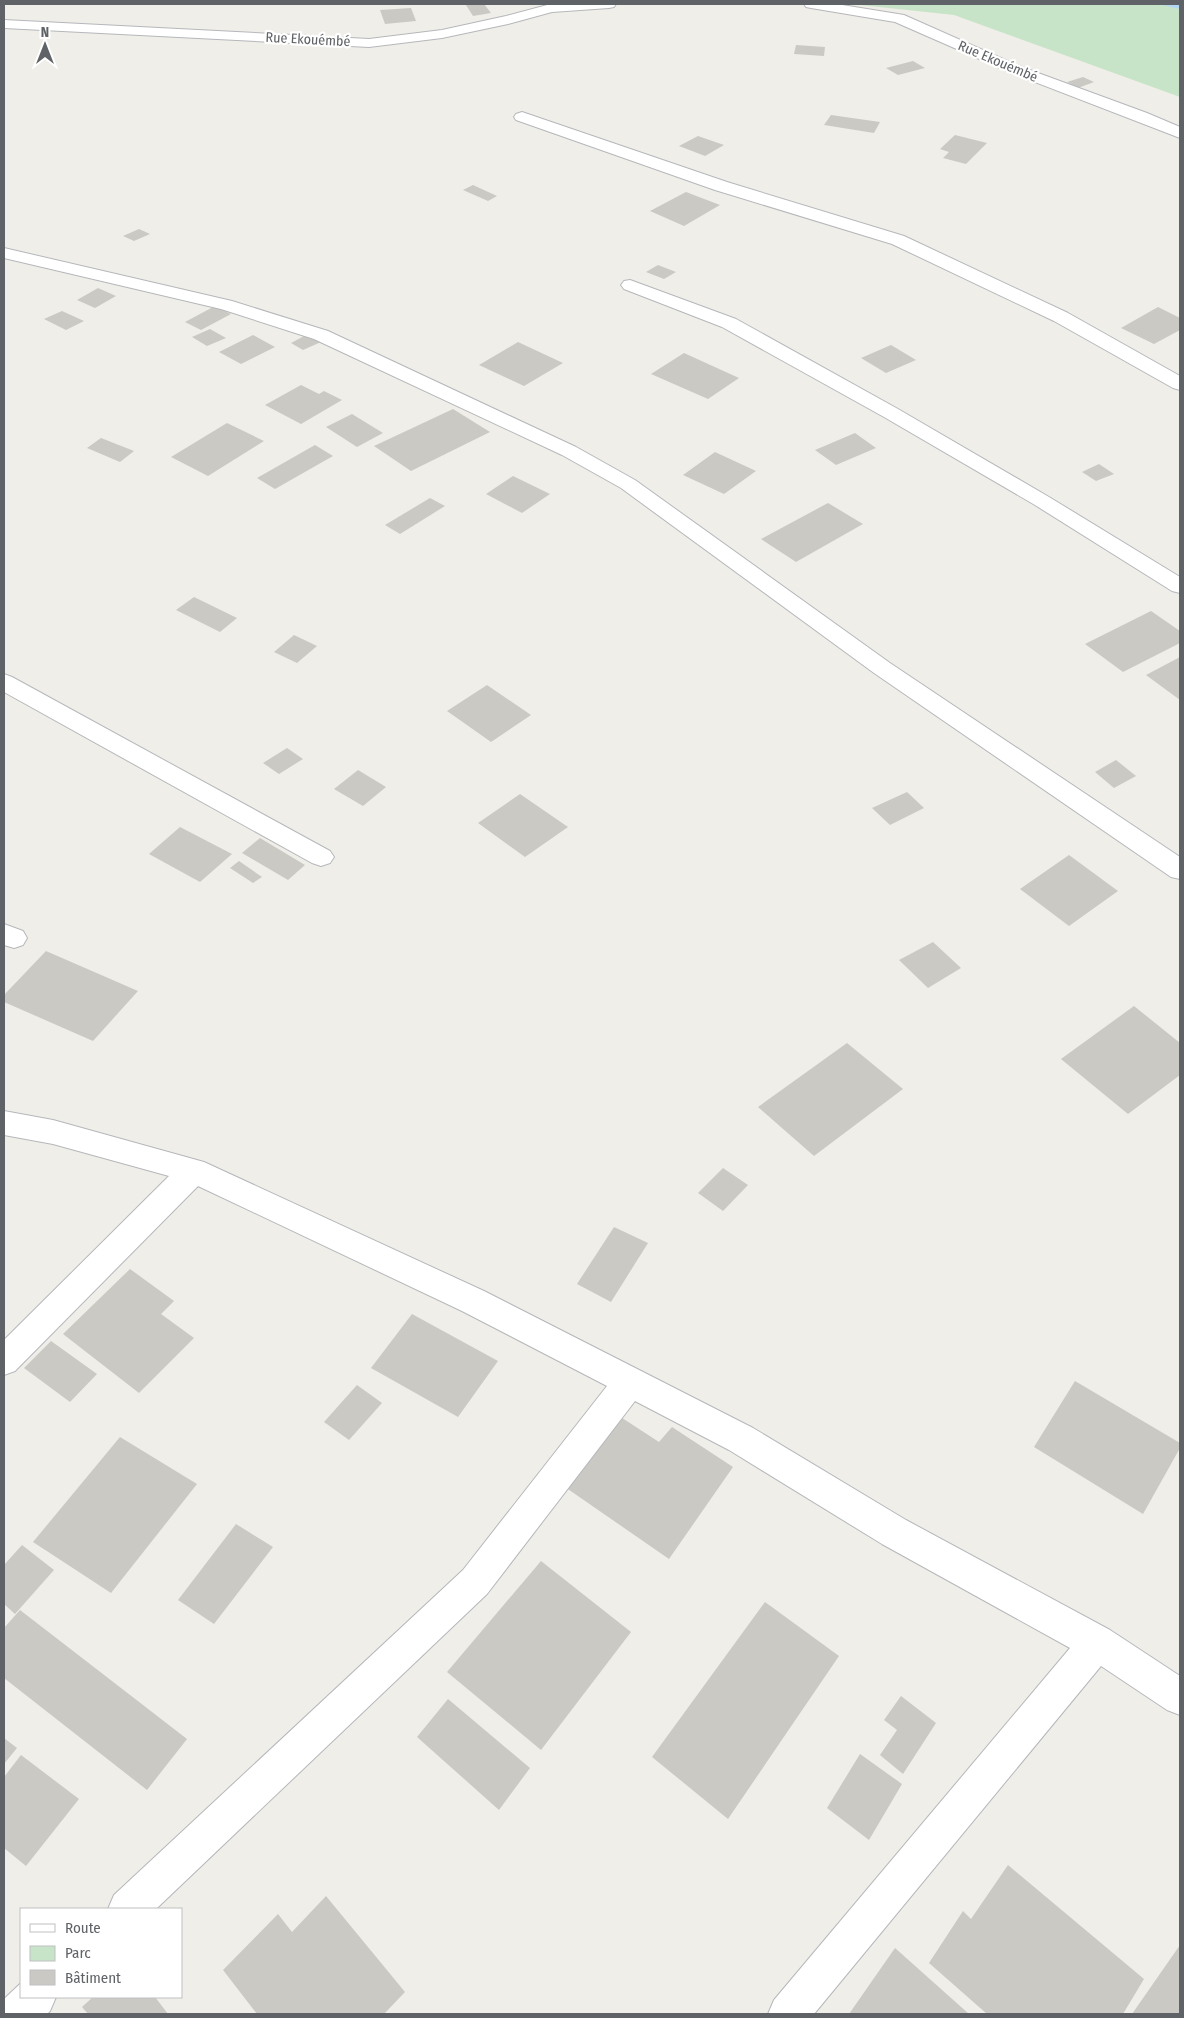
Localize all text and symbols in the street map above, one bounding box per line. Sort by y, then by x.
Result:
north arrow [20,20,70,70]
text: N [41,24,49,41]
street label: Rue Ekouémbé [265,29,351,50]
street label: Rue Ekouémbé [955,37,1040,86]
legend [20,1908,182,1998]
text: Route [65,1919,101,1937]
text: Parc [65,1944,91,1962]
text: Bâtiment [65,1969,121,1987]

